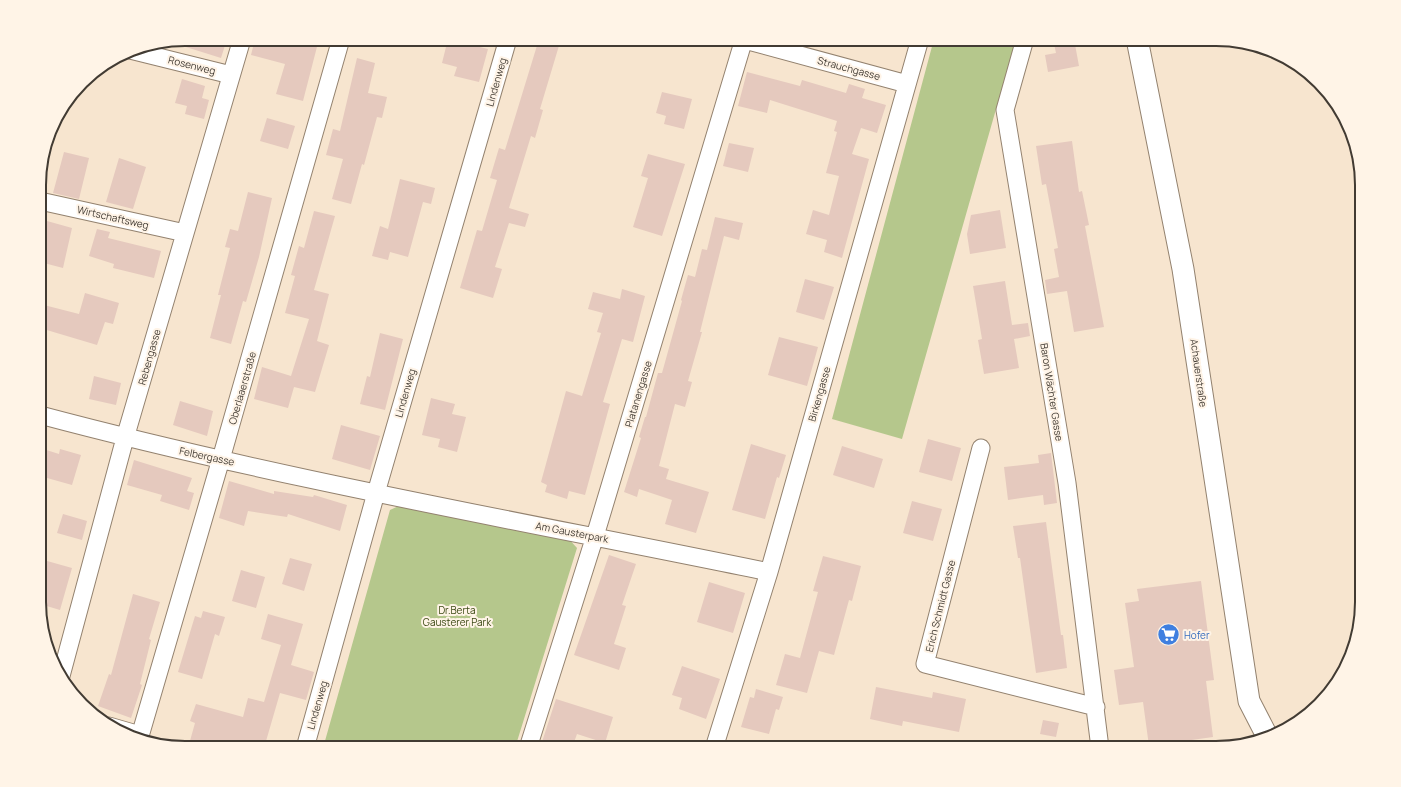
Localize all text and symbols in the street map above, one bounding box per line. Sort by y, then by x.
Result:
street label: Rosenweg [167,52,217,78]
street label: Strauchgasse [816,53,882,83]
street label: Lindenweg [482,56,510,108]
street label: Wirtschaftsweg [76,202,150,232]
street label: Rebengasse [134,327,164,387]
street label: Achauerstraße [1187,338,1211,408]
street label: Baron Wächter Gasse [1037,342,1067,442]
street label: Oberlaaerstraße [225,350,259,426]
street label: Platanengasse [621,359,655,429]
street label: Birkengasse [804,365,834,423]
street label: Lindenweg [391,367,419,419]
street label: Felbergasse [178,443,236,469]
street label: Am Gausterpark [534,518,611,546]
street label: Erich Schmidt Gasse [922,558,958,654]
park label: Dr.Berta Gausterer Park [423,603,492,629]
supermarket icon: Hofer [1156,622,1182,648]
place label: Hofer [1184,628,1210,642]
street label: Lindenweg [303,679,331,731]

